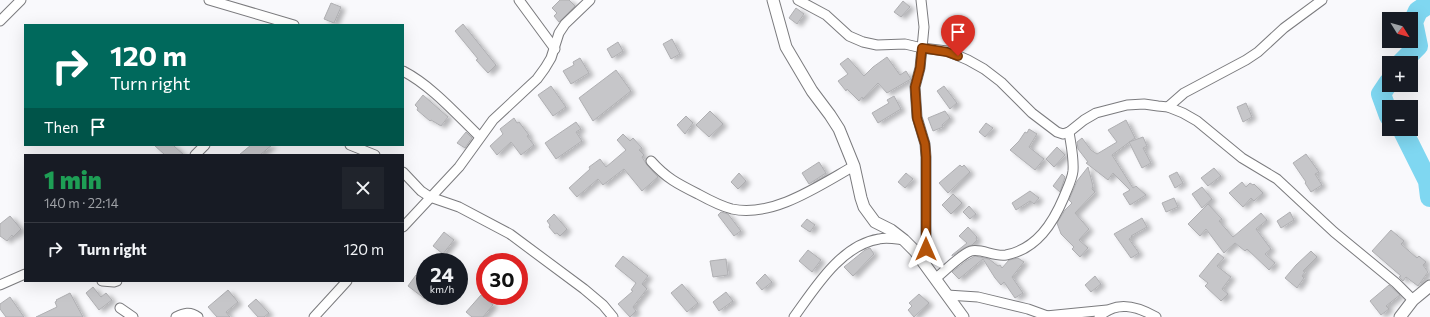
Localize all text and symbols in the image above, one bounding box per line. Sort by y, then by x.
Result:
north arrow [1382,12,1418,48]
map controls [1382,12,1418,136]
pin [941,15,975,56]
icon: arrive [947,21,969,43]
text: 120 m [110,38,187,72]
icon: right [44,40,96,92]
button: + [1382,56,1418,92]
text: Turn right [110,72,190,94]
button: − [1382,100,1418,136]
icon: arrive [87,116,109,138]
text: Then [44,118,79,136]
text: 1 min [44,165,102,194]
button: close [342,167,384,209]
text: 140 m · 22:14 [44,195,119,211]
position arrow [905,228,947,270]
icon: right [44,238,66,260]
text: Turn right [78,240,147,258]
text: 120 m [344,240,384,258]
speed limit sign: 30 [476,253,528,305]
text: 24 [430,262,454,286]
text: km/h [430,283,454,295]

